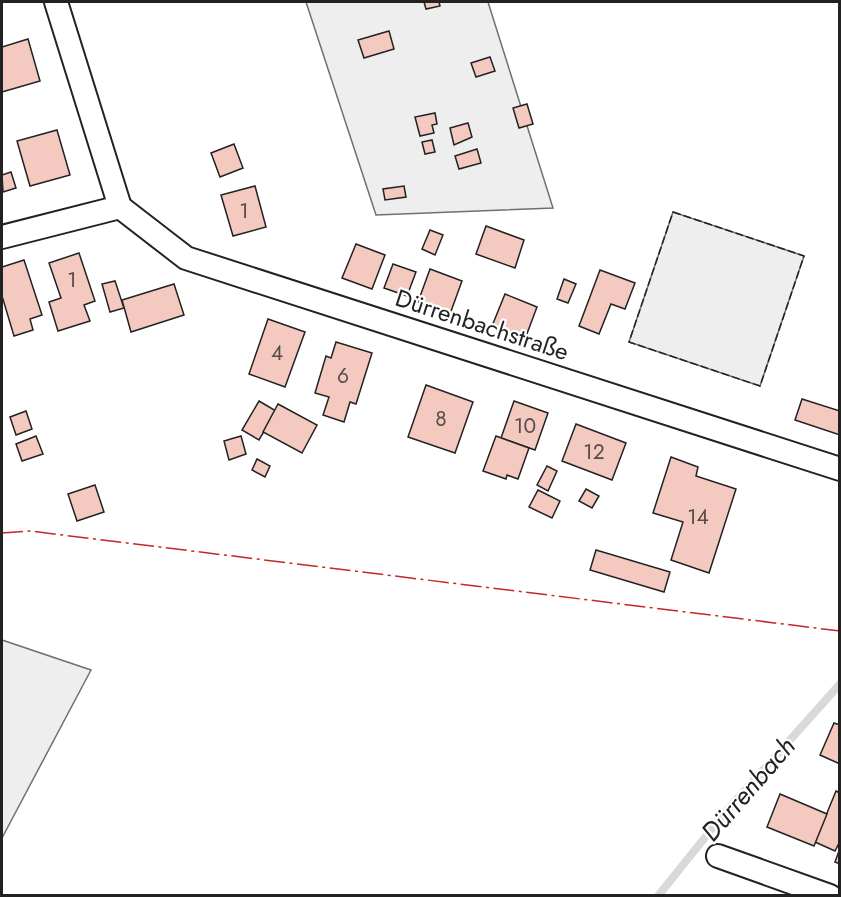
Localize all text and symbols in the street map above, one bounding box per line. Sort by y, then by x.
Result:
house number: 1 [239,196,249,226]
house number: 1 [67,265,77,295]
street label: Dürrenbachstraße [391,280,573,369]
house number: 4 [271,338,283,368]
house number: 6 [337,361,349,391]
house number: 8 [435,404,447,434]
house number: 10 [514,411,536,441]
house number: 12 [583,437,605,467]
house number: 14 [687,502,709,532]
water label: Dürrenbach [692,728,804,850]

